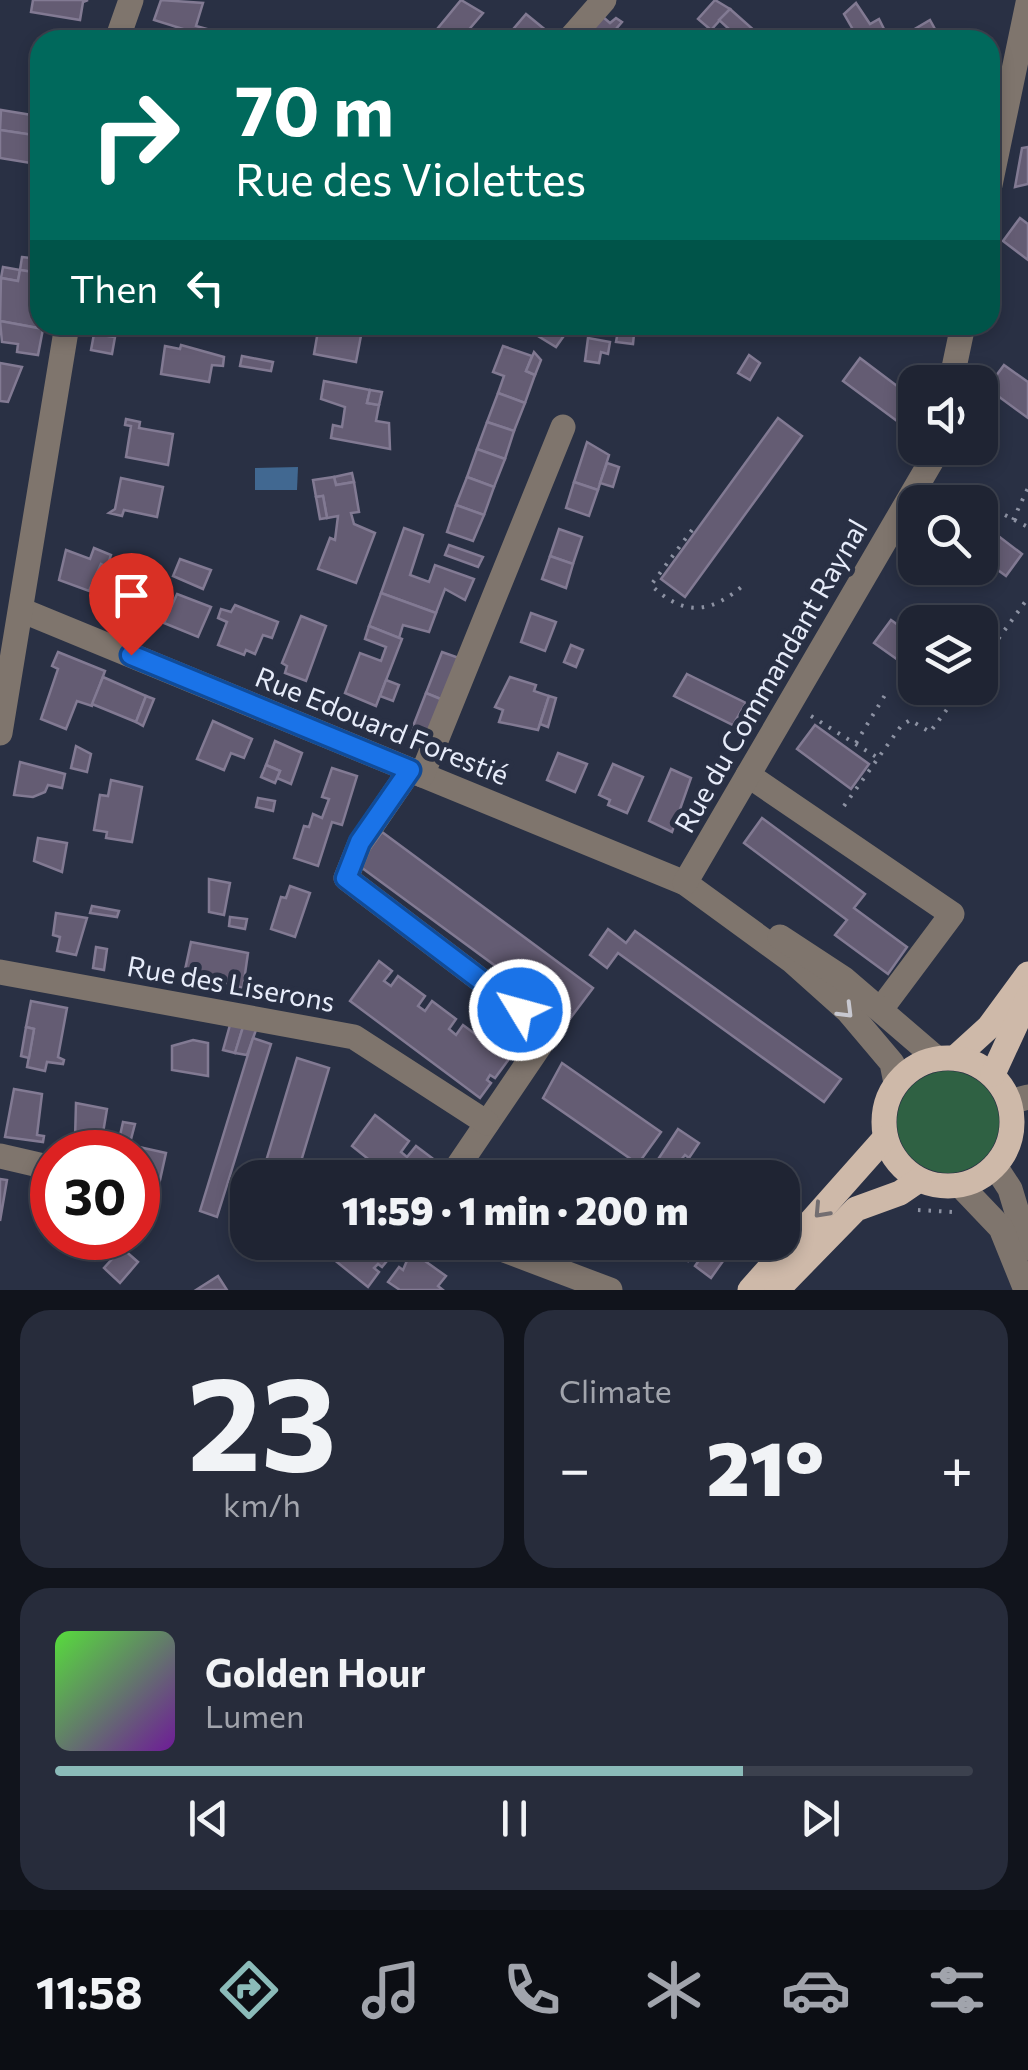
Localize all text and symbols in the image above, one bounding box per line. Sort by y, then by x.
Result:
text: 70 m [235,65,394,150]
icon: right [70,70,200,200]
text: Rue des Violettes [235,150,586,205]
icon: left [178,260,233,315]
text: Then [70,264,158,311]
map controls [898,365,998,705]
button: sound [898,365,998,465]
button: search [898,485,998,585]
street label: Rue du Commandant Raynal [666,513,874,838]
pin [89,553,174,656]
icon: arrive [104,568,159,623]
button: layers [898,605,998,705]
street label: Rue Edouard Forestié [251,659,514,791]
street label: Rue des Liserons [125,948,338,1018]
position arrow [468,958,572,1062]
one-way arrow [835,1000,853,1018]
speed limit sign: 30 [30,1130,160,1260]
text: 11:59 · 1 min · 200 m [342,1186,688,1233]
one-way arrow [815,1199,833,1218]
text: 23 [187,1339,337,1498]
text: Climate [559,1370,672,1410]
text: 21° [707,1420,824,1511]
text: − [559,1433,590,1500]
text: + [941,1433,973,1500]
text: km/h [223,1484,301,1524]
text: Golden Hour [205,1648,426,1695]
text: Lumen [205,1695,304,1735]
icon: previous [181,1791,236,1846]
icon: pause [487,1791,542,1846]
icon: next [793,1791,848,1846]
icon: directions [214,1955,284,2025]
icon: music [356,1955,426,2025]
icon: phone [497,1955,567,2025]
icon: climate [639,1955,709,2025]
icon: car [781,1955,851,2025]
icon: filters [922,1955,992,2025]
text: 11:58 [36,1963,143,2018]

